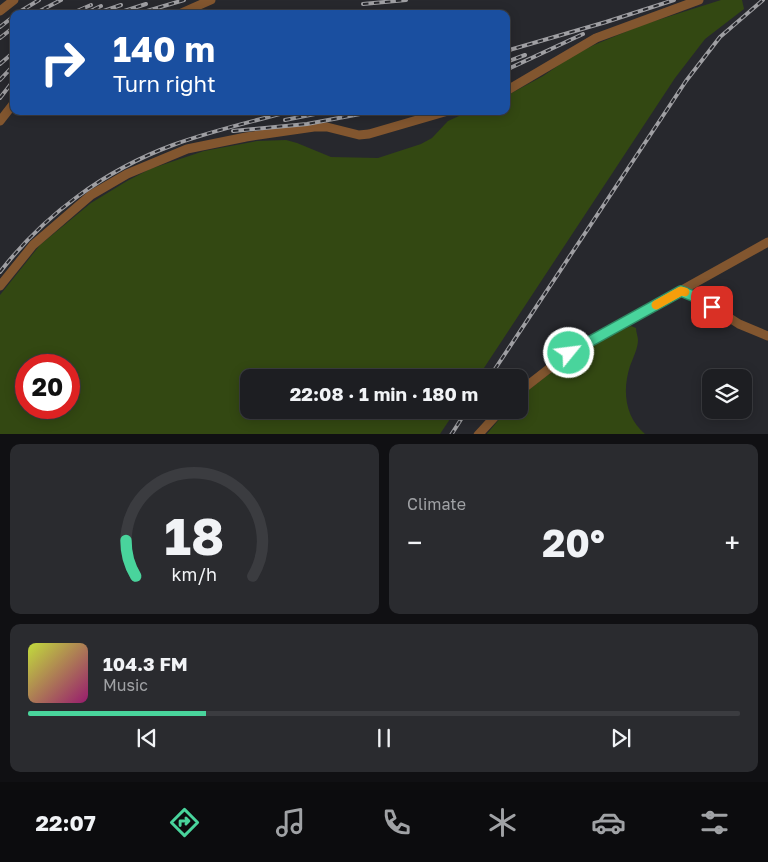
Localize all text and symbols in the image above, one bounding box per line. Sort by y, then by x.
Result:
text: 140 m [113,28,215,70]
icon: right [30,30,95,95]
text: Turn right [113,70,216,97]
pin [691,286,733,328]
icon: arrive [698,293,726,321]
position arrow [542,326,594,378]
speed limit sign: 20 [15,354,80,419]
map controls [702,369,752,419]
button: layers [702,369,752,419]
text: 22:08 · 1 min · 180 m [290,382,478,405]
text: Climate [407,494,466,514]
text: 18 [164,504,225,566]
text: 20° [542,520,605,565]
text: − [407,526,422,559]
text: + [725,526,740,559]
text: km/h [172,563,217,585]
text: 104.3 FM [103,652,188,675]
text: Music [103,675,148,695]
icon: previous [133,724,161,752]
icon: pause [370,724,398,752]
icon: next [607,724,635,752]
icon: directions [167,805,202,840]
icon: music [273,805,308,840]
icon: phone [379,805,414,840]
icon: climate [485,805,520,840]
icon: car [591,805,626,840]
icon: filters [697,805,732,840]
text: 22:07 [36,809,96,836]

